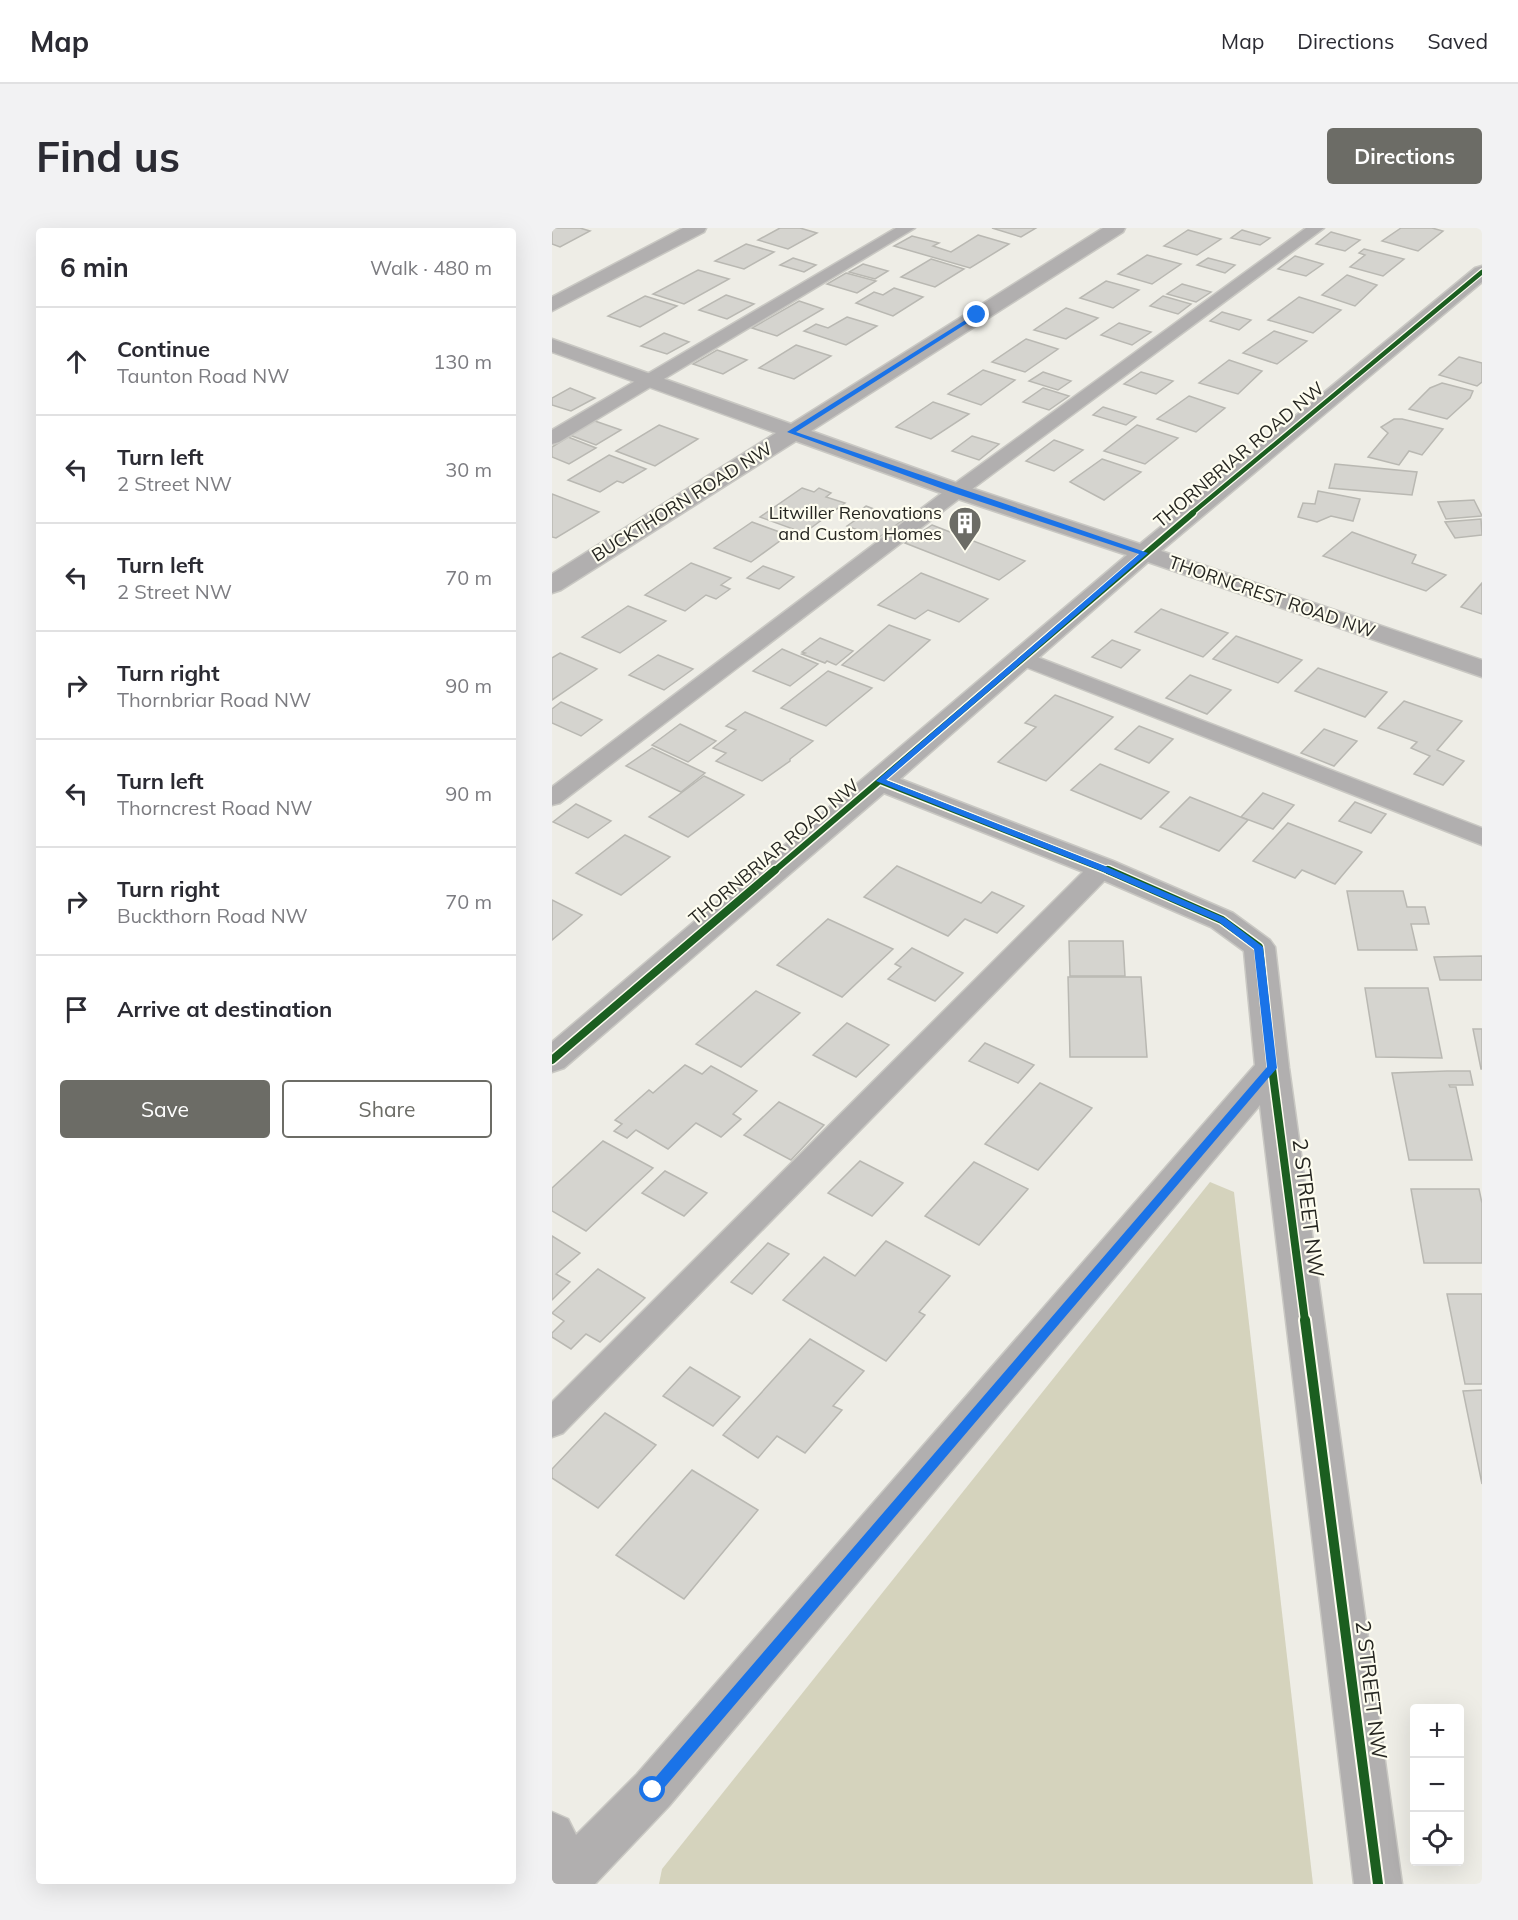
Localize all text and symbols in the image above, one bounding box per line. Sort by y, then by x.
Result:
text: Map [30,24,89,59]
text: Map [1221,28,1264,54]
text: Directions [1297,28,1394,54]
text: Saved [1427,28,1488,54]
button: Directions [1327,128,1482,184]
text: Find us [36,130,180,183]
text: 6 min [60,251,129,284]
text: Walk · 480 m [370,255,492,280]
route end [963,301,989,327]
text: Continue [117,335,210,363]
icon: ahead [60,345,93,378]
text: 130 m [433,349,492,374]
text: Taunton Road NW [117,363,290,388]
street label: THORNBRIAR ROAD NW [1149,377,1328,533]
street label: BUCKTHORN ROAD NW [587,437,776,567]
text: Turn left [117,443,204,471]
icon: left [60,453,93,486]
text: 30 m [445,457,492,482]
text: 2 Street NW [117,471,232,496]
place label: Litwiller Renovations and Custom Homes [769,501,942,545]
building icon: Litwiller Renovations and Custom Homes [947,505,983,552]
street label: THORNCREST ROAD NW [1166,550,1379,643]
text: Turn left [117,551,204,579]
icon: left [60,561,93,594]
text: 70 m [445,565,492,590]
text: 2 Street NW [117,579,232,604]
text: Turn right [117,659,220,687]
icon: right [60,669,93,702]
text: 90 m [445,673,492,698]
text: Thornbriar Road NW [117,687,311,712]
text: Turn left [117,767,204,795]
street label: THORNBRIAR ROAD NW [684,774,863,930]
icon: left [60,777,93,810]
text: 90 m [445,781,492,806]
text: Thorncrest Road NW [117,795,313,820]
text: Turn right [117,875,220,903]
icon: right [60,885,93,918]
text: 70 m [445,889,492,914]
text: Buckthorn Road NW [117,903,308,928]
icon: arrive [60,993,93,1026]
text: Arrive at destination [117,995,332,1023]
button: Save [60,1080,270,1138]
button: Share [282,1080,492,1138]
street label: 2 STREET NW [1288,1137,1330,1279]
street label: 2 STREET NW [1351,1619,1393,1761]
map controls [1410,1704,1464,1866]
button: + [1410,1704,1464,1758]
button: − [1410,1758,1464,1812]
route start [639,1776,665,1802]
button: locate [1410,1812,1464,1866]

